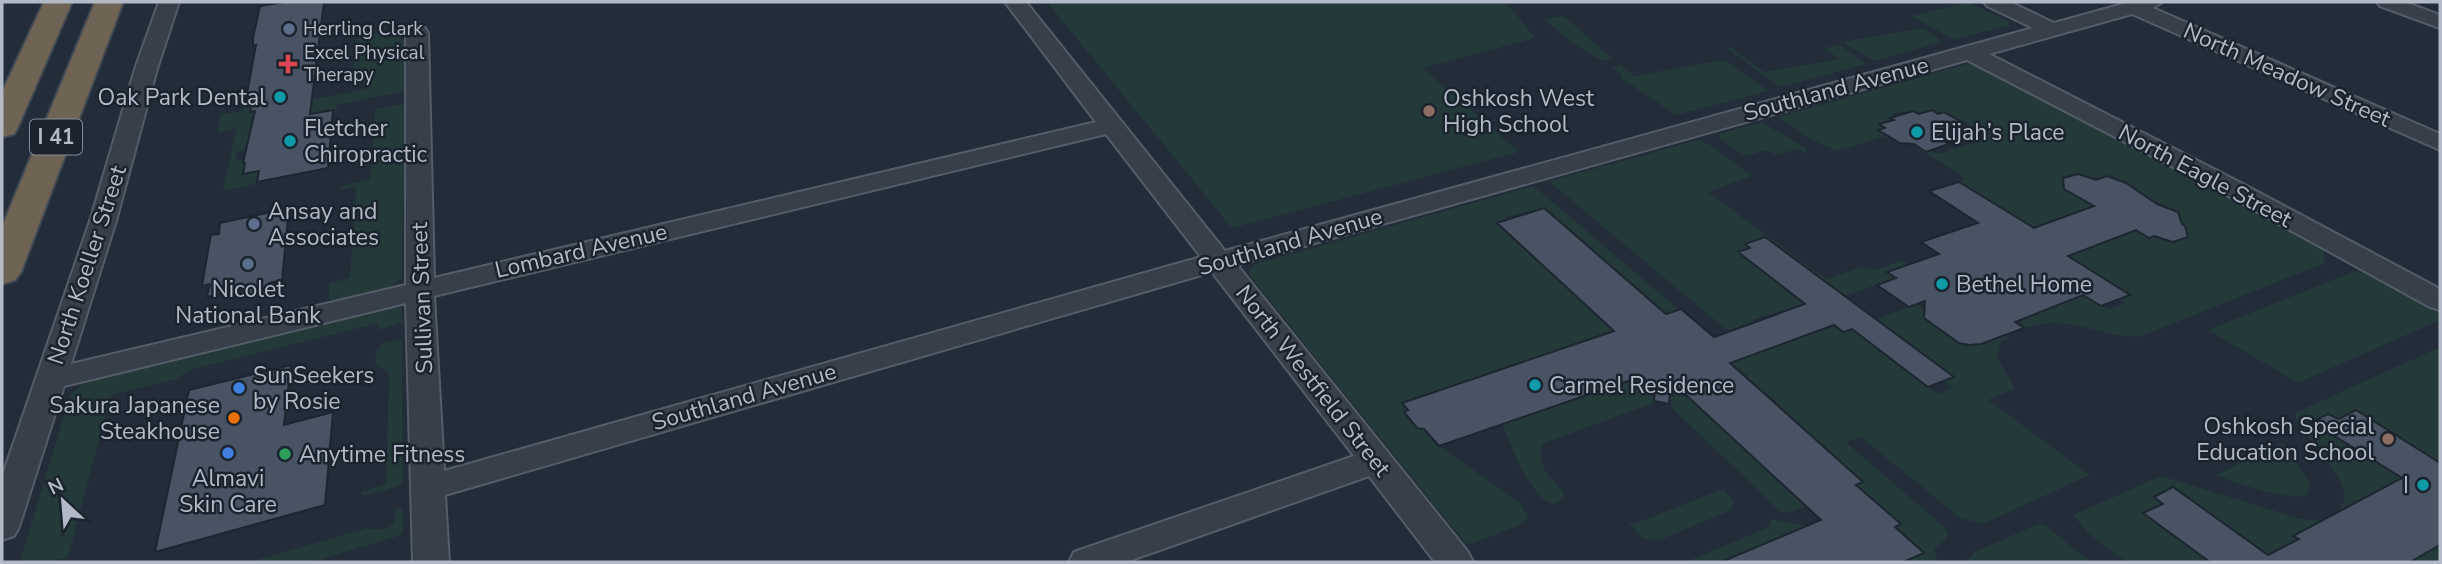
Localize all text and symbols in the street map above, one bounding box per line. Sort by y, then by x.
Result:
street label: North Meadow Street [2178,15,2396,135]
place label: Herrling Clark [303,16,423,42]
marker: Herrling Clark [281,21,297,37]
place label: Excel Physical Therapy [304,40,425,88]
street label: Southland Avenue [1740,49,1932,129]
marker: Excel Physical Therapy [278,54,298,74]
place label: Oak Park Dental [98,82,266,113]
place label: Oshkosh West High School [1443,83,1595,140]
marker: Oak Park Dental [272,89,288,105]
marker: Oshkosh West High School [1421,103,1437,119]
place label: Fletcher Chiropractic [304,113,428,170]
place label: Elijah’s Place [1931,117,2065,148]
street label: North Eagle Street [2113,117,2298,235]
road number: I 41 [30,120,82,154]
marker: Elijah’s Place [1909,124,1925,140]
marker: Fletcher Chiropractic [282,133,298,149]
street label: North Koeller Street [40,161,134,368]
place label: Ansay and Associates [268,196,379,253]
street label: Southland Avenue [1194,201,1386,283]
marker: Ansay and Associates [246,216,262,232]
street label: Lombard Avenue [492,216,670,286]
street label: Sullivan Street [404,221,440,374]
marker: Nicolet National Bank [240,256,256,272]
place label: Bethel Home [1956,269,2092,300]
place label: Nicolet National Bank [175,274,321,331]
marker: Bethel Home [1934,276,1950,292]
street label: North Westfield Street [1229,279,1398,484]
street label: Southland Avenue [648,356,840,438]
place label: SunSeekers by Rosie [253,360,374,417]
place label: Carmel Residence [1549,370,1734,401]
marker: Carmel Residence [1527,377,1543,393]
marker: SunSeekers by Rosie [231,380,247,396]
place label: Sakura Japanese Steakhouse [49,390,220,447]
marker: Sakura Japanese Steakhouse [226,410,242,426]
place label: Oshkosh Special Education School [2196,411,2374,468]
marker: Oshkosh Special Education School [2380,431,2396,447]
place label: Anytime Fitness [299,439,465,470]
marker: Almavi Skin Care [220,445,236,461]
marker: Anytime Fitness [277,446,293,462]
place label: Almavi Skin Care [179,463,277,520]
north arrow [28,466,98,536]
place label: I [2403,470,2409,501]
text: N [44,472,68,501]
marker: I [2415,477,2431,493]

